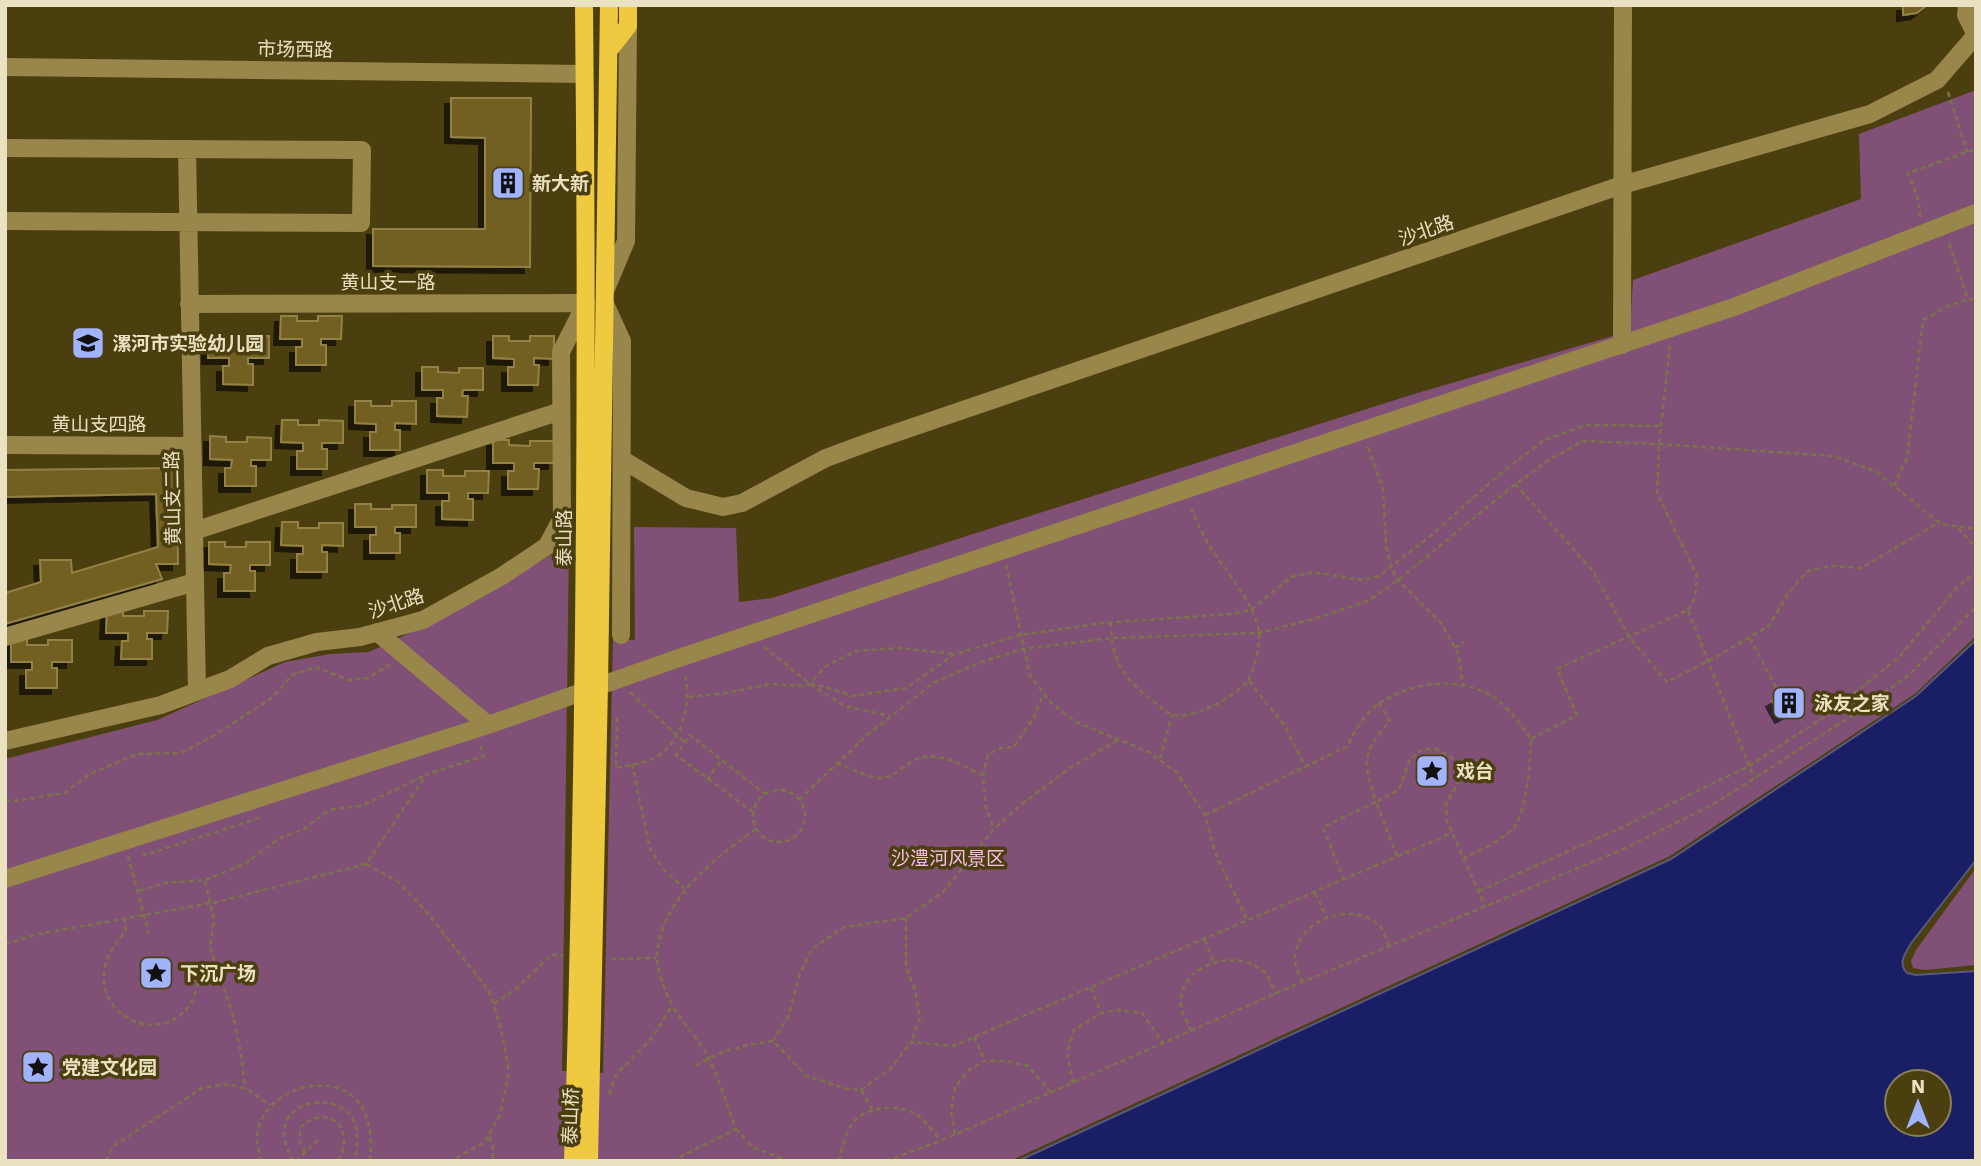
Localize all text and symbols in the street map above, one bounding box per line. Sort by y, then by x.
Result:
street label: 市场西路 [257,37,333,62]
building icon: 新大新 [489,164,527,202]
place label: 新大新 [532,172,589,195]
street label: 沙北路 [1395,210,1457,251]
street label: 黄山支一路 [340,271,436,294]
school or university icon: 漯河市实验幼儿园 [69,324,107,362]
place label: 漯河市实验幼儿园 [112,332,264,355]
street label: 黄山支四路 [51,413,147,436]
street label: 黄山支二路 [160,450,185,546]
street label: 泰山路 [553,509,576,567]
street label: 沙北路 [365,584,427,623]
building icon: 泳友之家 [1770,684,1808,722]
place label: 泳友之家 [1814,692,1890,715]
place icon: 戏台 [1413,752,1451,790]
place label: 戏台 [1456,760,1494,783]
park label: 沙澧河风景区 [891,847,1005,870]
place icon: 下沉广场 [137,954,175,992]
place label: 下沉广场 [180,962,256,985]
place icon: 党建文化园 [19,1048,57,1086]
place label: 党建文化园 [62,1056,157,1079]
north arrow [1883,1068,1953,1138]
text: N [1911,1075,1925,1098]
street label: 泰山桥 [558,1087,583,1145]

